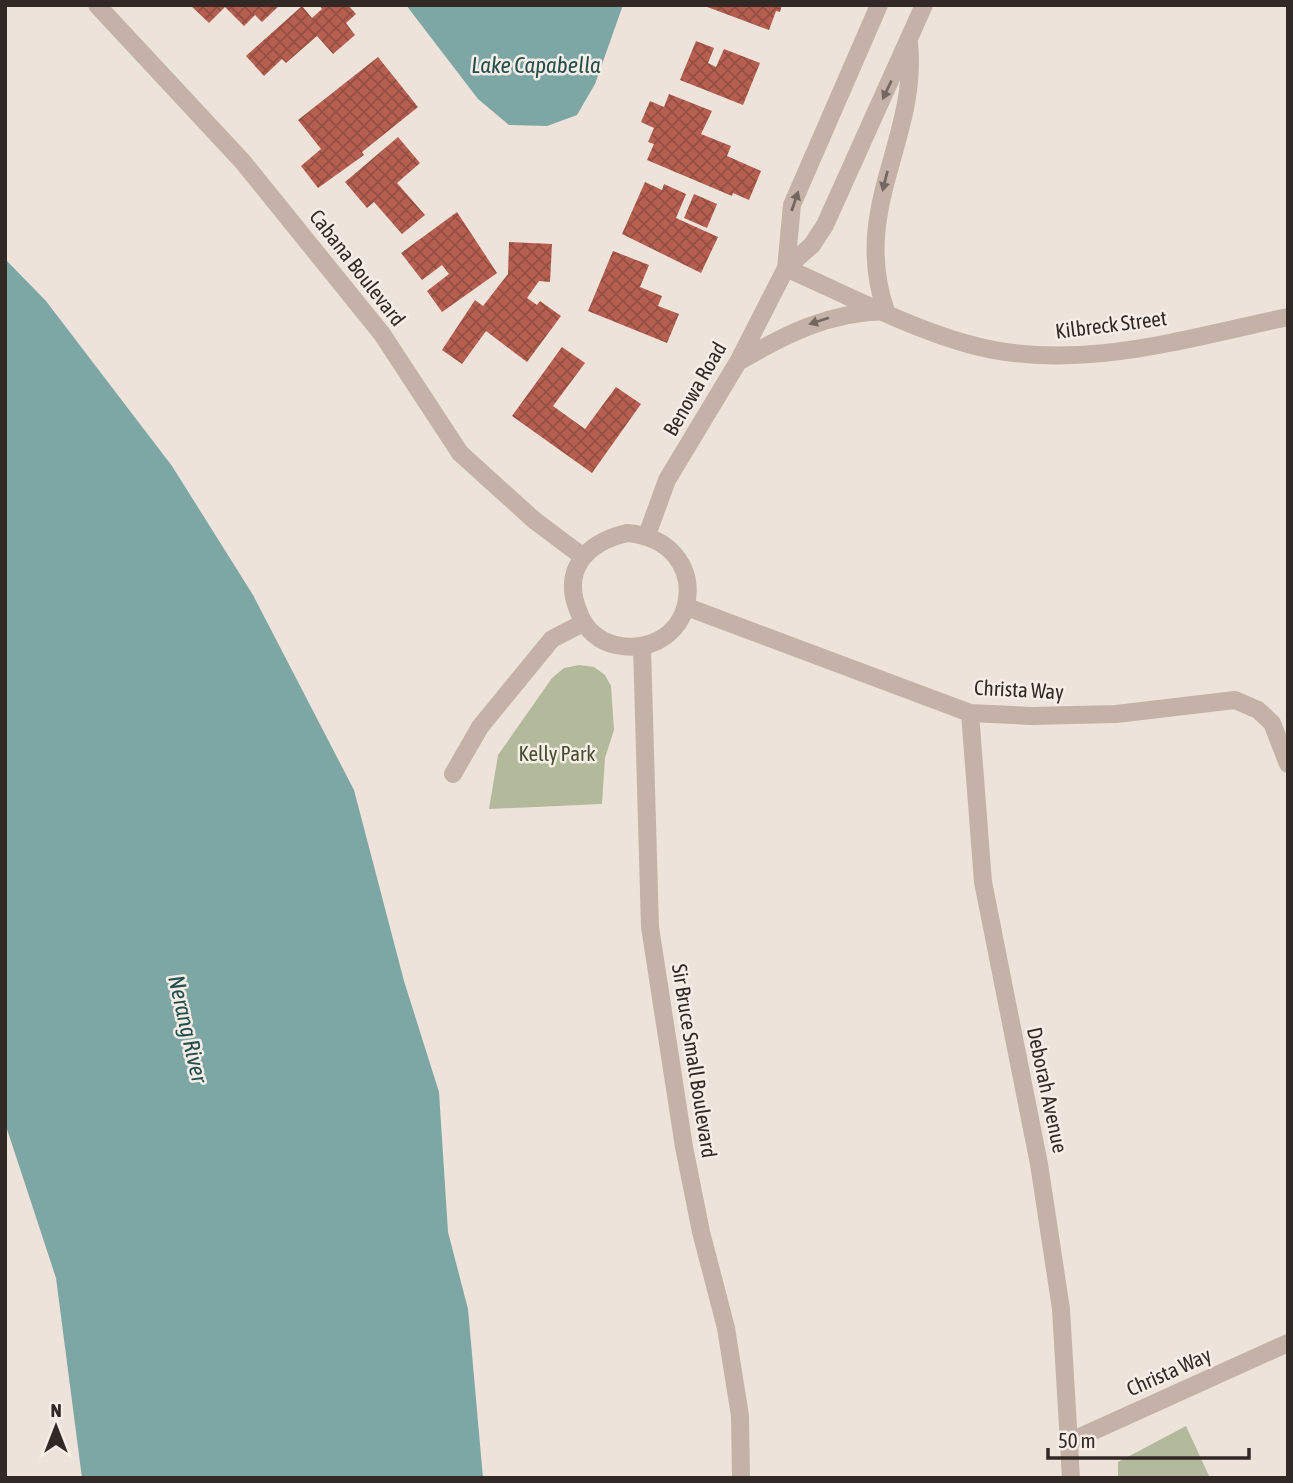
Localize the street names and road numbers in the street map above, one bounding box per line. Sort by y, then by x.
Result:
street label: Cabana Boulevard [305,205,411,330]
street label: Kilbreck Street [1054,305,1168,343]
street label: Benowa Road [658,337,731,440]
street label: Christa Way [974,675,1065,703]
street label: Sir Bruce Small Boulevard [668,962,722,1159]
street label: Deborah Avenue [1023,1025,1073,1155]
street label: Christa Way [1123,1342,1215,1400]

